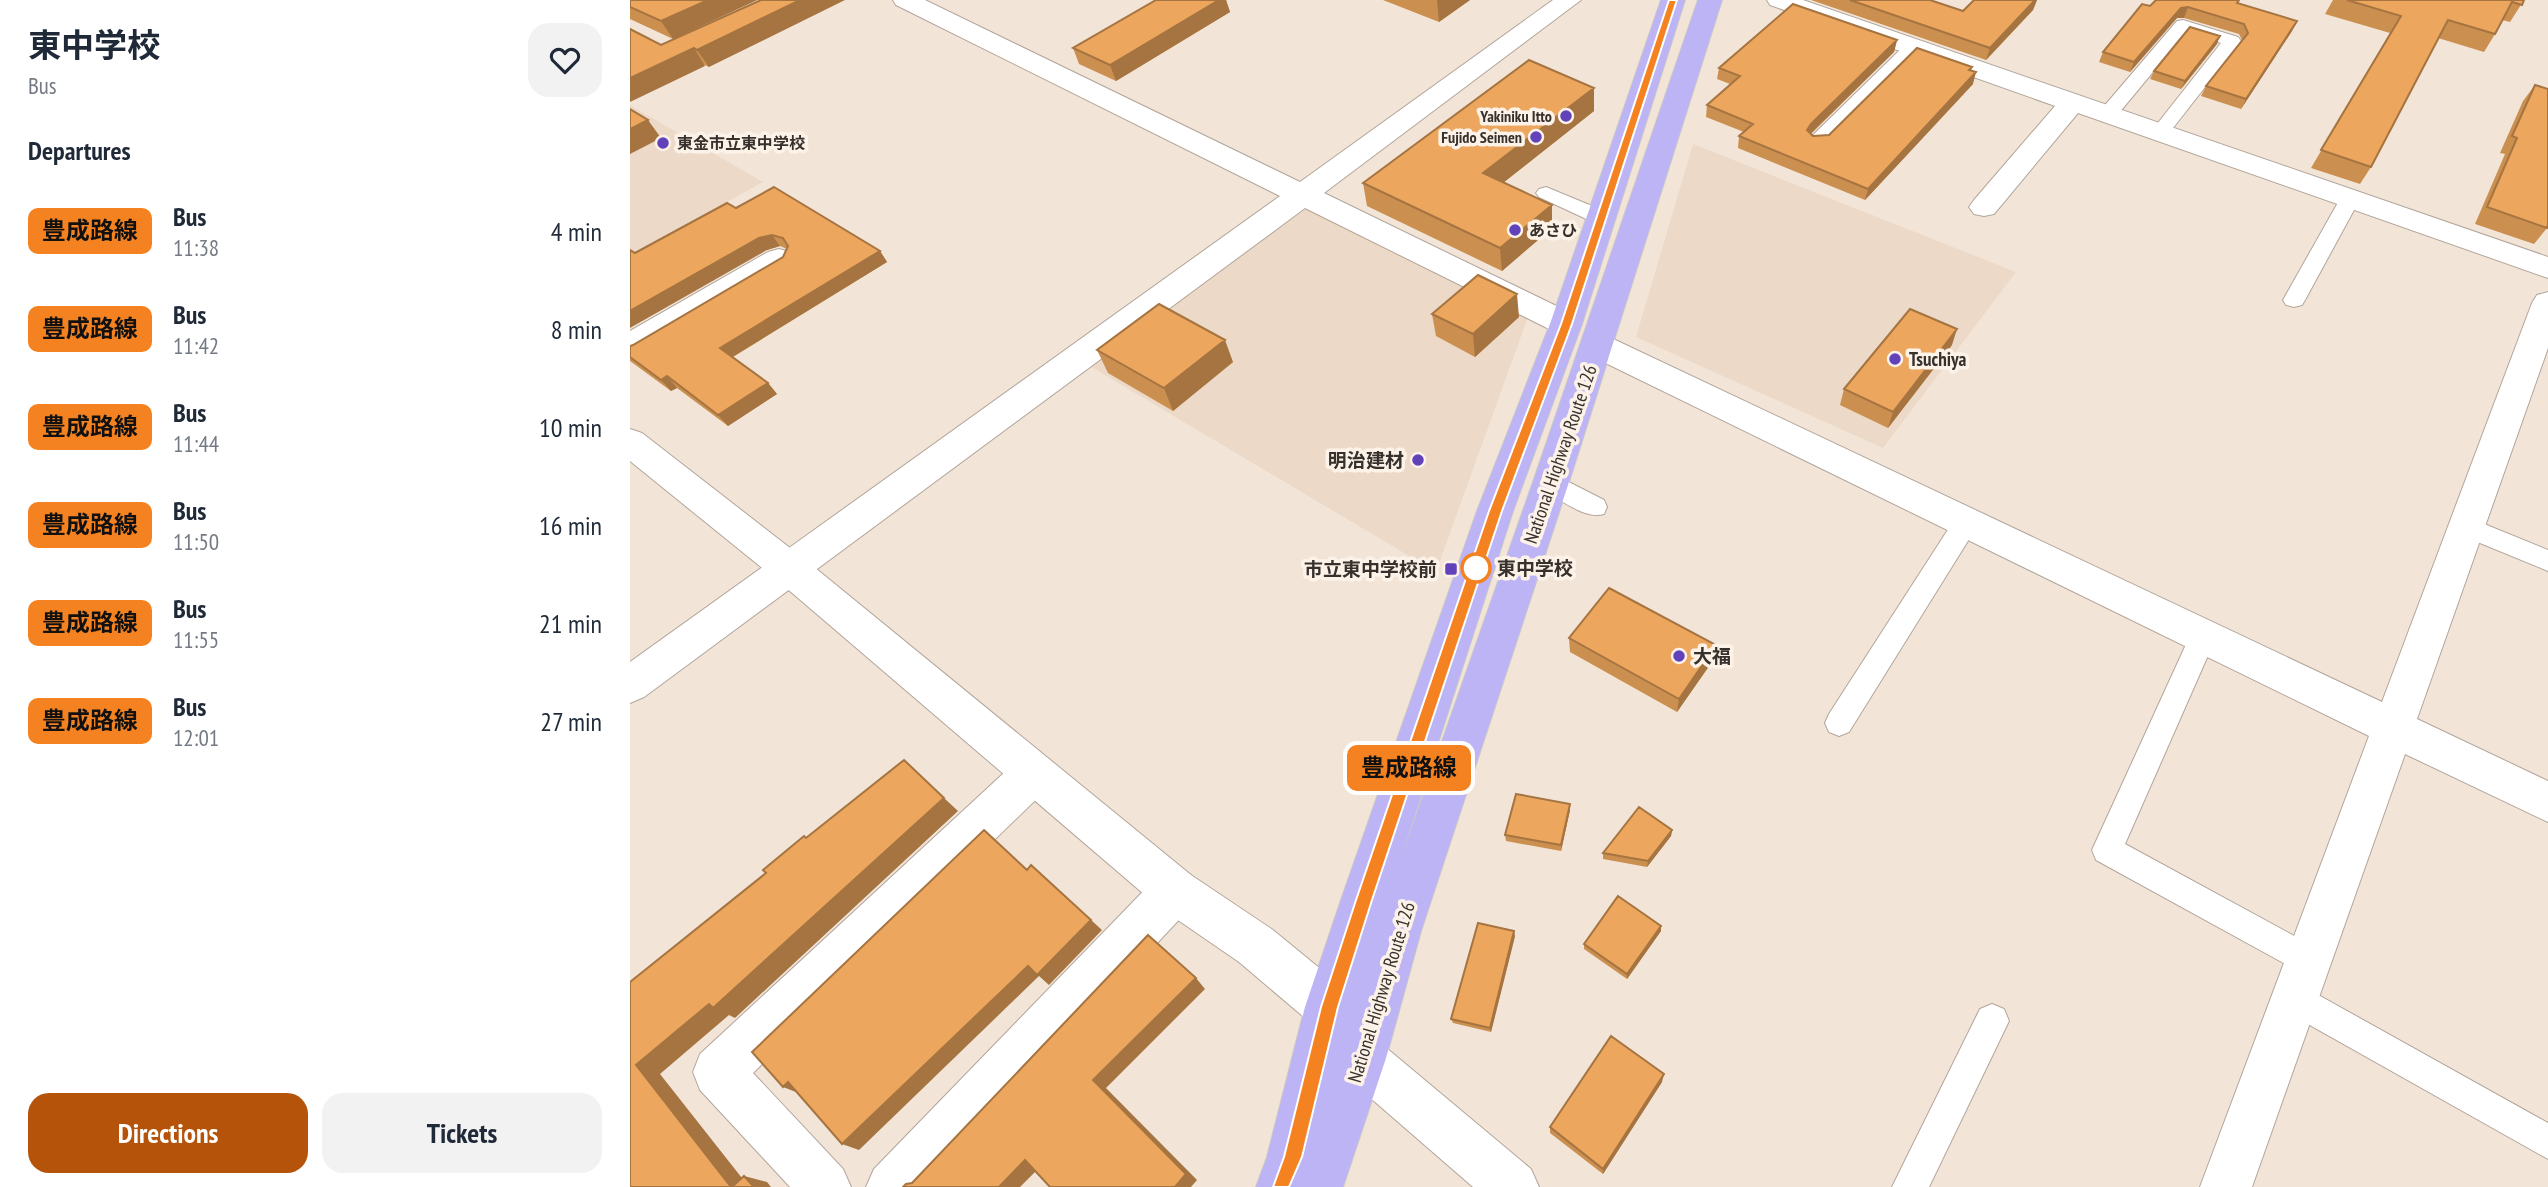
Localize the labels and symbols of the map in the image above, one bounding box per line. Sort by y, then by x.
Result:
place label: Yakiniku Itto [1479,106,1552,126]
marker: Yakiniku Itto [1558,108,1574,124]
place label: Fujido Seimen [1441,127,1522,147]
marker: Fujido Seimen [1528,129,1544,145]
place label: 東金市立東中学校 [677,133,805,153]
marker: 東金市立東中学校 [655,135,671,151]
place label: あさひ [1529,220,1577,240]
marker: あさひ [1507,222,1523,238]
place label: Tsuchiya [1909,347,1967,371]
marker: Tsuchiya [1887,351,1903,367]
street label: National Highway Route 126 [1518,361,1602,547]
place label: 明治建材 [1328,448,1404,472]
marker: 明治建材 [1410,452,1426,468]
marker: 東中学校 [1461,553,1491,583]
place label: 東中学校 [1497,556,1573,580]
place label: 市立東中学校前 [1304,557,1437,581]
marker: 市立東中学校前 [1443,561,1459,577]
place label: 大福 [1693,644,1731,668]
marker: 大福 [1671,648,1687,664]
line badge: 豊成路線 [1360,745,1458,791]
street label: National Highway Route 126 [1342,899,1420,1085]

